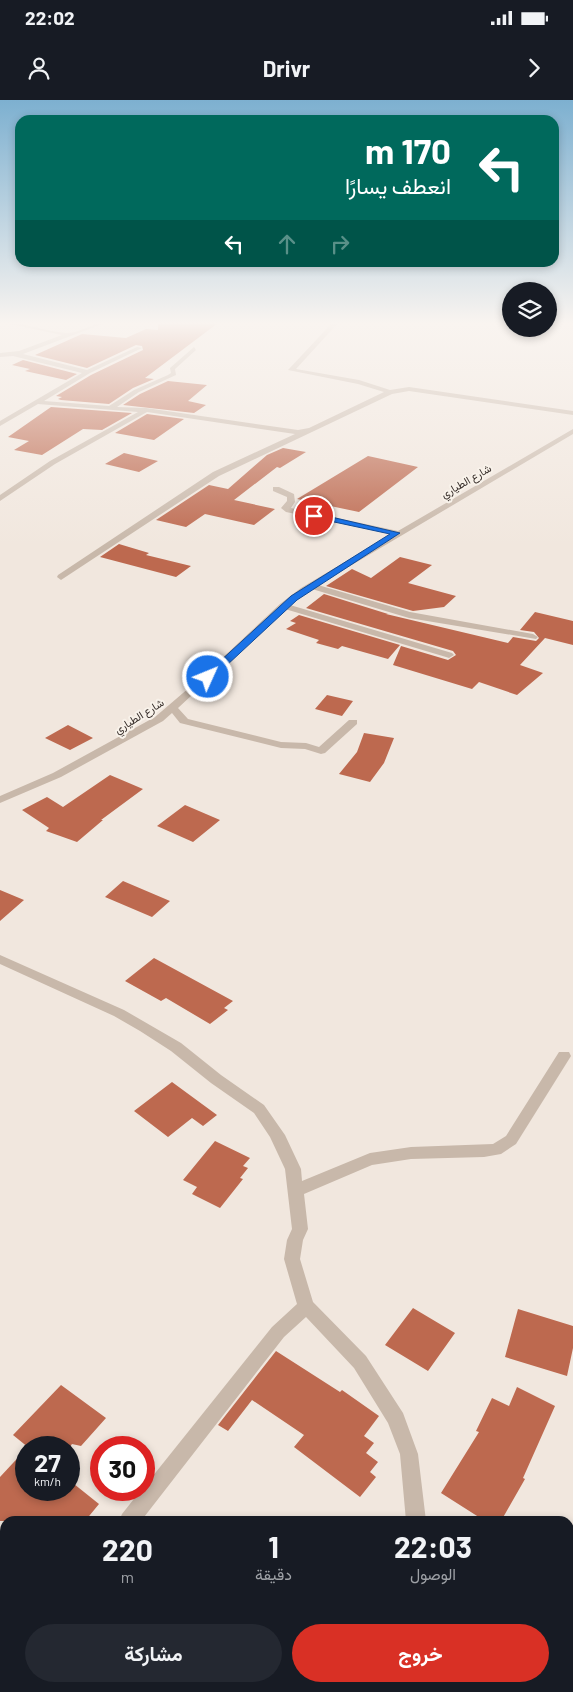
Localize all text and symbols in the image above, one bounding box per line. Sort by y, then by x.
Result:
text: 22:02 [25,6,75,29]
icon: person [25,54,53,82]
icon: forward [520,54,548,82]
text: Drivr [263,55,310,81]
text: 170 m [365,129,451,171]
icon: left [469,135,534,200]
text: انعطف يسارًا [345,172,451,198]
icon: left [220,230,248,258]
icon: ahead [273,230,301,258]
icon: right [326,230,354,258]
map controls [502,282,557,337]
button: layers [502,282,557,337]
street label: شارع الطياري [438,461,495,504]
pin [293,495,335,537]
icon: arrive [300,502,328,530]
position arrow [181,650,233,702]
street label: شارع الطياري [112,695,168,739]
speed limit sign: 30 [90,1436,155,1501]
text: 27 [34,1447,61,1477]
text: km/h [34,1474,61,1488]
text: 1 [268,1528,279,1564]
text: 22:03 [394,1528,472,1564]
text: 220 [102,1531,153,1567]
text: دقيقة [255,1564,292,1583]
text: الوصول [410,1564,456,1583]
text: m [121,1567,134,1586]
button: مشاركة [25,1624,282,1682]
button: خروج [292,1624,549,1682]

